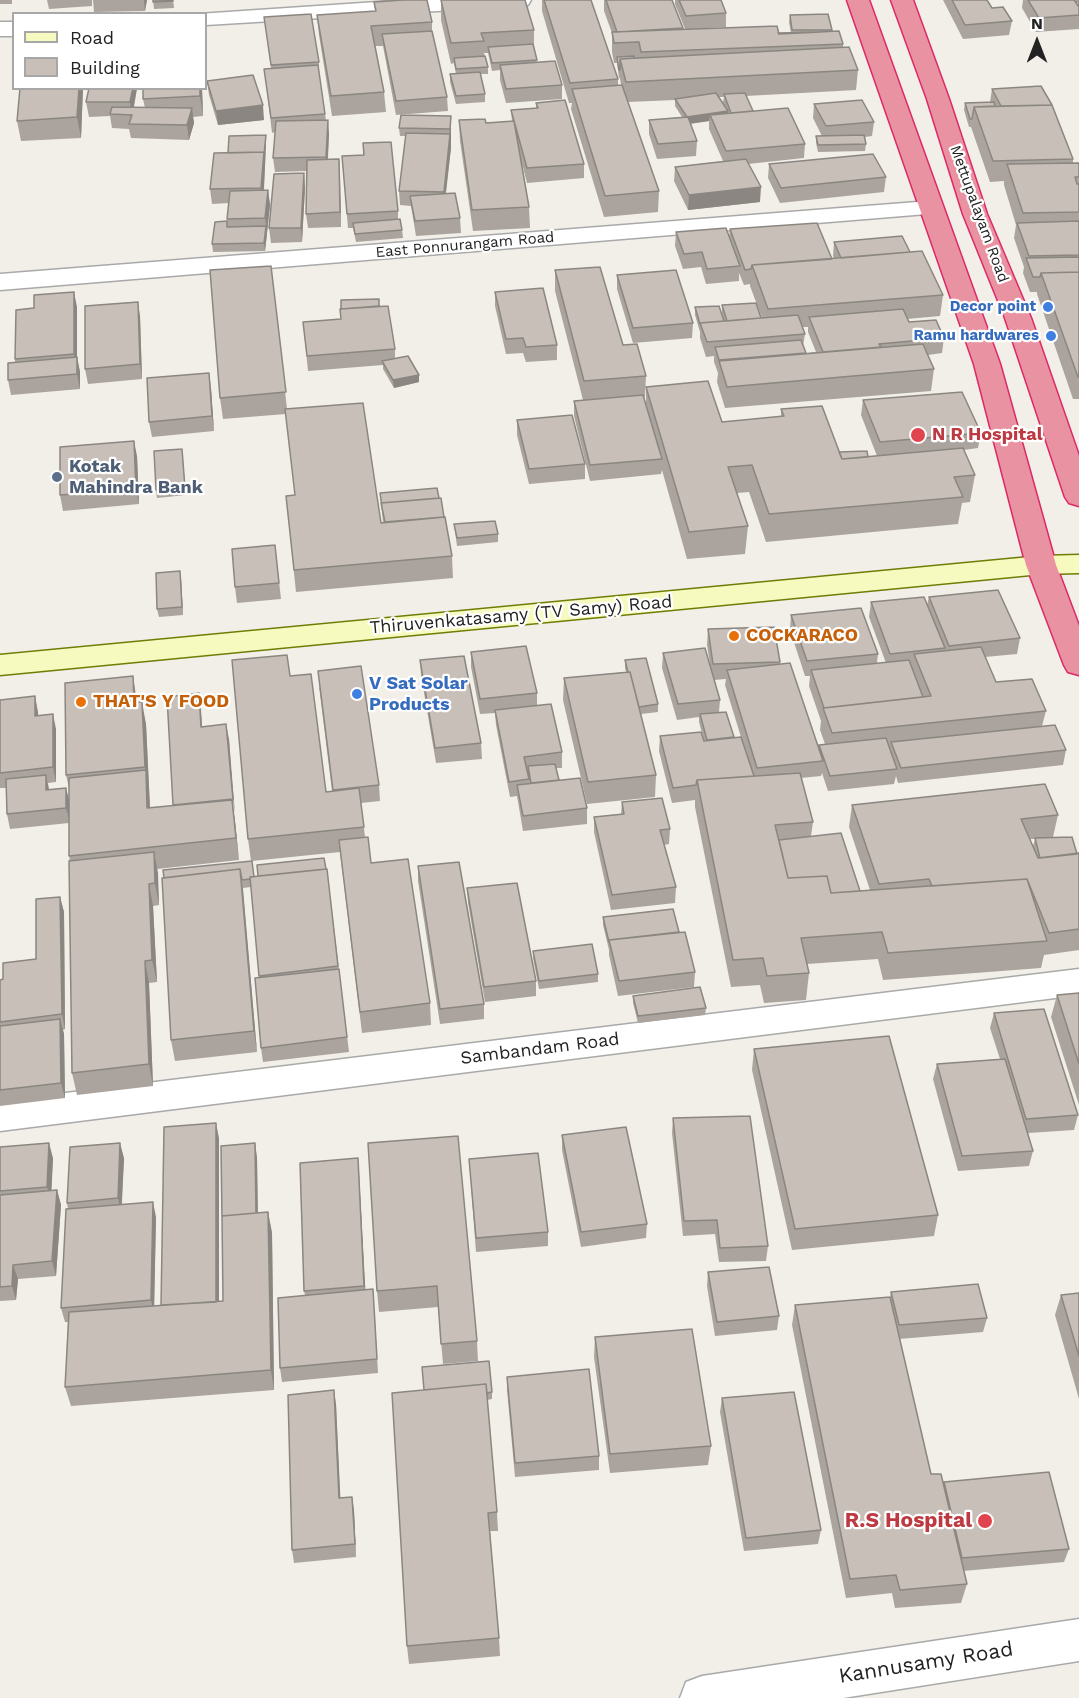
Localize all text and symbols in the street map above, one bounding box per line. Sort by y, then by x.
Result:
legend [12,12,207,90]
north arrow [1007,12,1067,72]
text: N [1031,14,1043,33]
text: Road [70,27,114,48]
text: Building [70,57,140,78]
street label: Mettupalayam Road [946,143,1012,285]
street label: East Ponnurangam Road [375,228,555,262]
place label: Decor point [950,298,1036,316]
marker: Decor point [1041,300,1055,314]
place label: Ramu hardwares [913,327,1039,345]
marker: Ramu hardwares [1044,329,1058,343]
place label: N R Hospital [932,424,1043,446]
marker: N R Hospital [909,426,927,444]
place label: Kotak Mahindra Bank [69,456,203,498]
marker: Kotak Mahindra Bank [50,470,64,484]
street label: Thiruvenkatasamy (TV Samy) Road [369,591,673,639]
place label: COCKARACO [746,625,858,647]
marker: COCKARACO [727,629,741,643]
place label: V Sat Solar Products [369,673,468,716]
marker: V Sat Solar Products [350,687,364,701]
place label: THAT'S Y FOOD [93,691,229,713]
marker: THAT'S Y FOOD [74,695,88,709]
street label: Sambandam Road [459,1029,621,1069]
place label: R.S Hospital [845,1508,972,1534]
marker: R.S Hospital [976,1512,994,1530]
street label: Kannusamy Road [837,1637,1015,1689]

